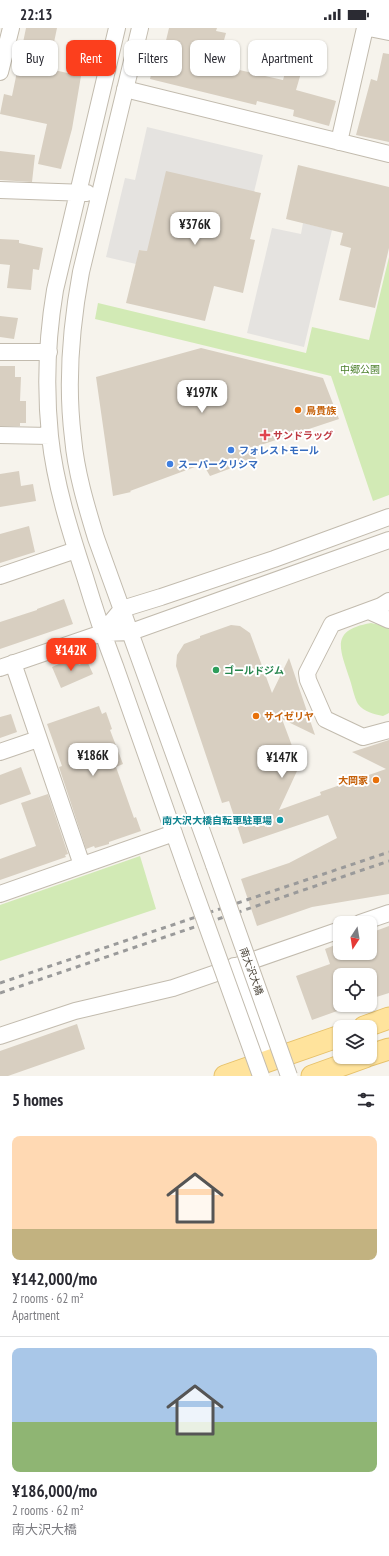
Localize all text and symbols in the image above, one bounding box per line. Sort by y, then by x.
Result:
text: 22:13 [20,5,52,24]
chip: Buy [12,40,58,76]
chip: Rent [66,40,116,76]
chip: Filters [124,40,182,76]
chip: New [190,40,240,76]
chip: Apartment [248,40,327,76]
pin: ¥376K [167,212,223,246]
text: ¥376K [179,216,211,233]
park label: 中郷公園 [340,363,380,376]
pin: ¥197K [174,380,230,414]
text: ¥197K [186,384,218,401]
place label: 鳥貴族 [306,404,337,417]
marker: 鳥貴族 [293,405,303,415]
place label: サンドラッグ [273,429,333,442]
marker: サンドラッグ [260,430,270,440]
place label: フォレストモール [239,444,319,457]
marker: フォレストモール [226,445,236,455]
place label: スーパークリシマ [178,458,258,471]
marker: スーパークリシマ [165,459,175,469]
pin: ¥142K [43,638,99,672]
text: ¥142K [55,642,87,659]
place label: ゴールドジム [224,664,284,677]
marker: ゴールドジム [211,665,221,675]
place label: サイゼリヤ [264,710,314,723]
marker: サイゼリヤ [251,711,261,721]
pin: ¥186K [65,743,121,777]
pin: ¥147K [254,745,310,779]
text: ¥186K [77,747,109,764]
text: ¥147K [266,749,298,766]
place label: 大岡家 [338,774,368,787]
marker: 大岡家 [371,775,381,785]
place label: 南大沢大橋自転車駐車場 [162,814,272,827]
marker: 南大沢大橋自転車駐車場 [275,815,285,825]
north arrow [333,916,377,960]
map controls [333,916,377,1064]
street label: 南大沢大橋 [237,945,266,997]
button: locate [333,968,377,1012]
button: layers [333,1020,377,1064]
text: 5 homes [12,1089,63,1111]
icon: filters [355,1089,377,1111]
icon: home [159,1162,231,1234]
text: ¥142,000/mo [12,1268,97,1290]
text: 2 rooms · 62 m² [12,1290,84,1307]
text: Apartment [12,1307,60,1324]
icon: home [159,1374,231,1446]
text: ¥186,000/mo [12,1480,97,1502]
text: 2 rooms · 62 m² [12,1502,84,1519]
text: 南大沢大橋 [12,1521,77,1538]

